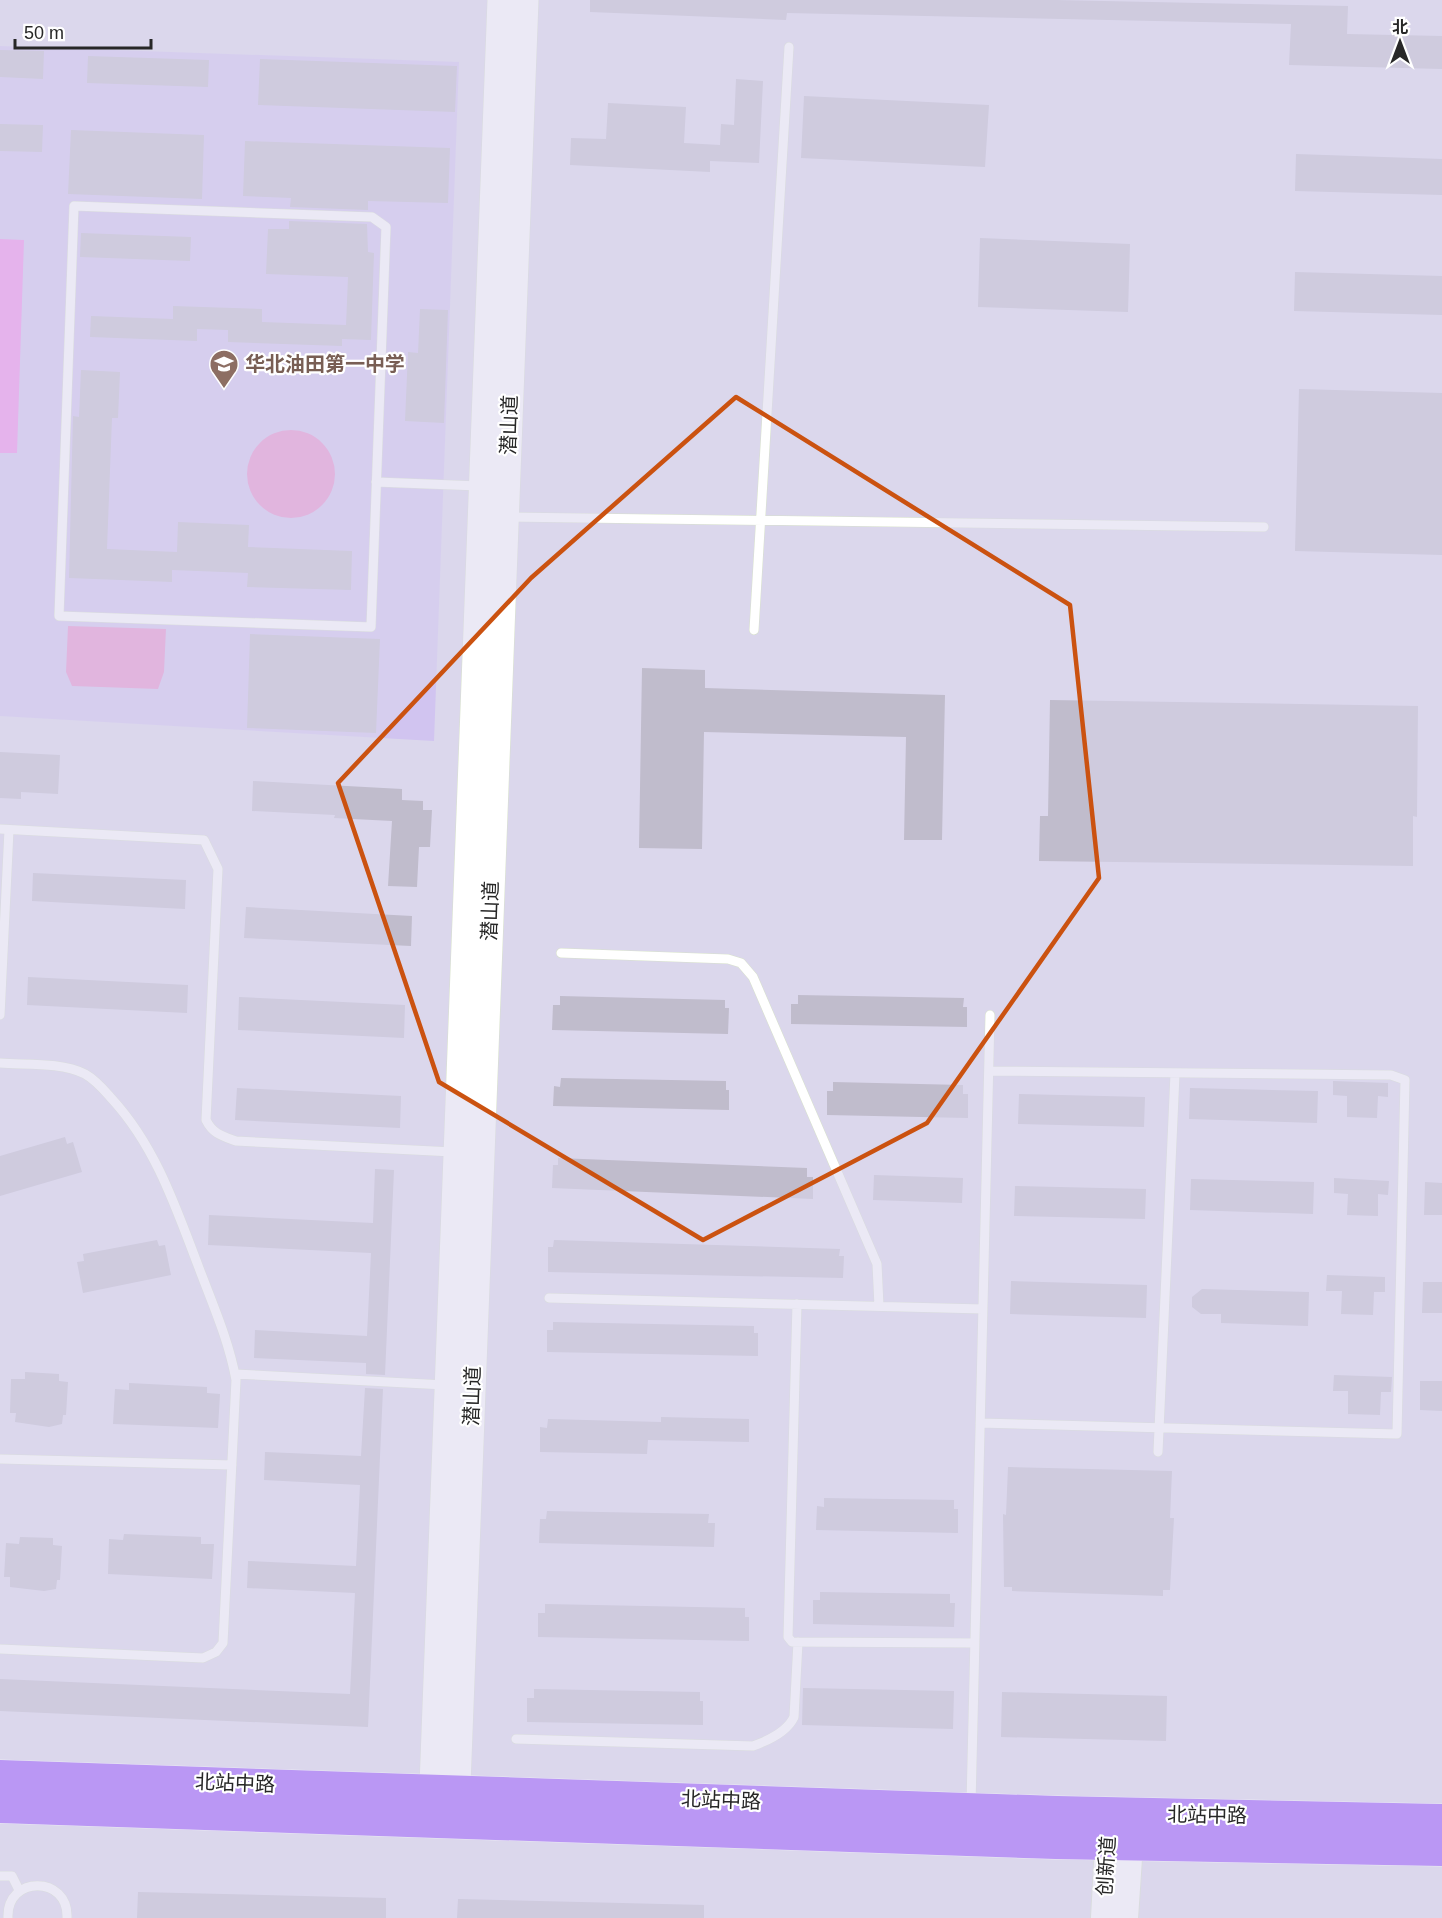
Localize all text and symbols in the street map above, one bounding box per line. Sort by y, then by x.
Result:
scale bar [15,12,152,50]
north arrow [1370,12,1430,72]
text: 北 [1392,19,1408,36]
text: 50 m [24,23,64,43]
school or university icon: 华北油田第一中学 [208,348,240,390]
place label: 华北油田第一中学 [245,353,405,375]
street label: 潜山道 [497,395,521,455]
street label: 潜山道 [478,881,502,941]
street label: 潜山道 [460,1366,484,1426]
street label: 北站中路 [195,1771,275,1795]
street label: 北站中路 [681,1788,761,1812]
street label: 北站中路 [1167,1803,1247,1827]
street label: 创新道 [1093,1835,1119,1897]

